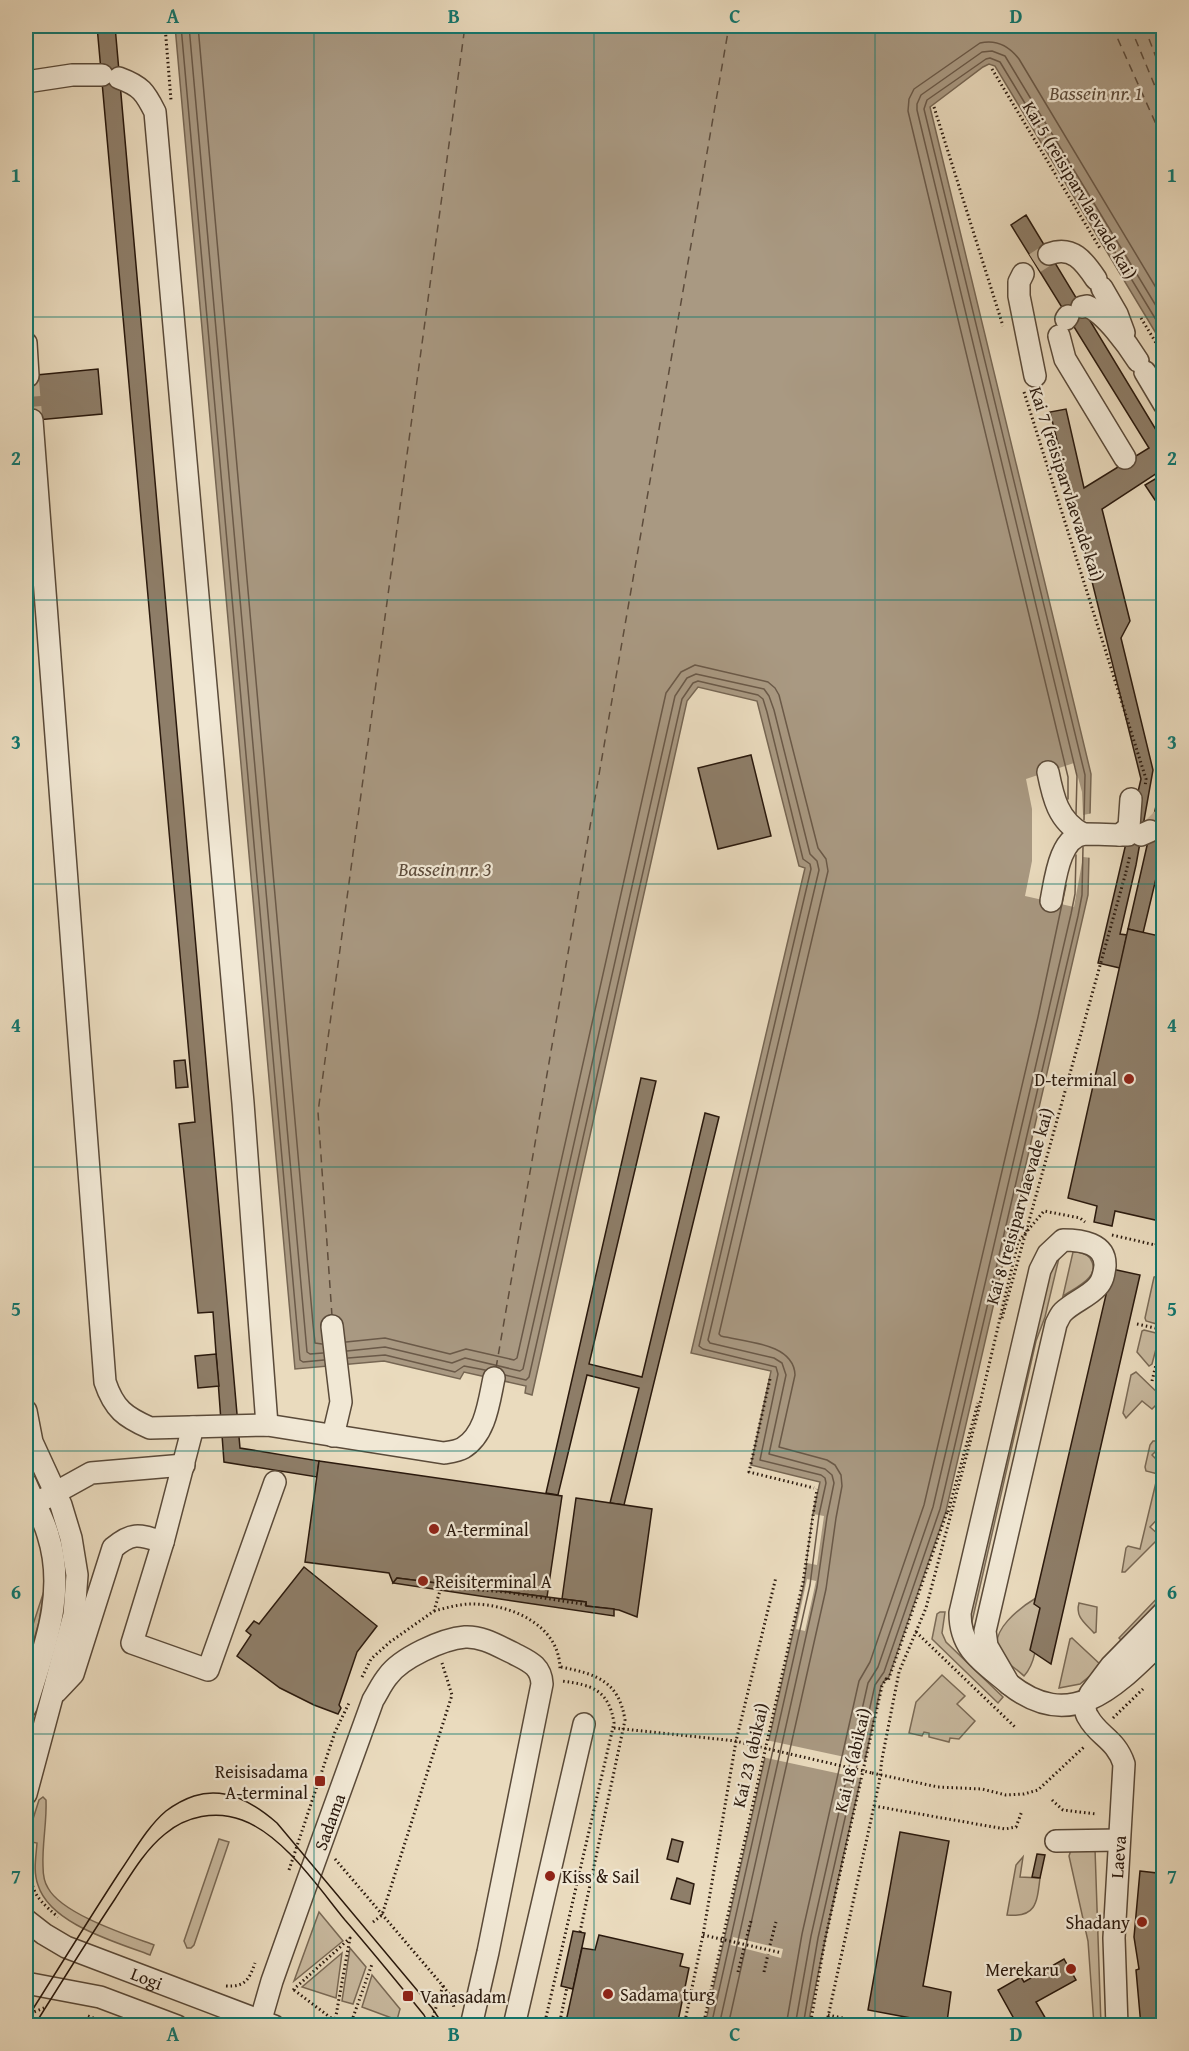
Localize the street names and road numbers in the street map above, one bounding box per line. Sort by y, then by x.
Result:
street label: Kai 5 (reisiparvlaevade kai) [1016,96,1144,284]
street label: Kai 7 (reisiparvlaevade kai) [1023,383,1111,585]
street label: Kai 8 (reisiparvlaevade kai) [978,1104,1060,1308]
street label: Kai 23 (abikai) [725,1700,775,1810]
street label: Kai 18 (abikai) [827,1705,877,1815]
street label: Sadama [306,1789,352,1854]
street label: Laeva [1103,1834,1133,1879]
street label: Logi [127,1959,167,1996]

